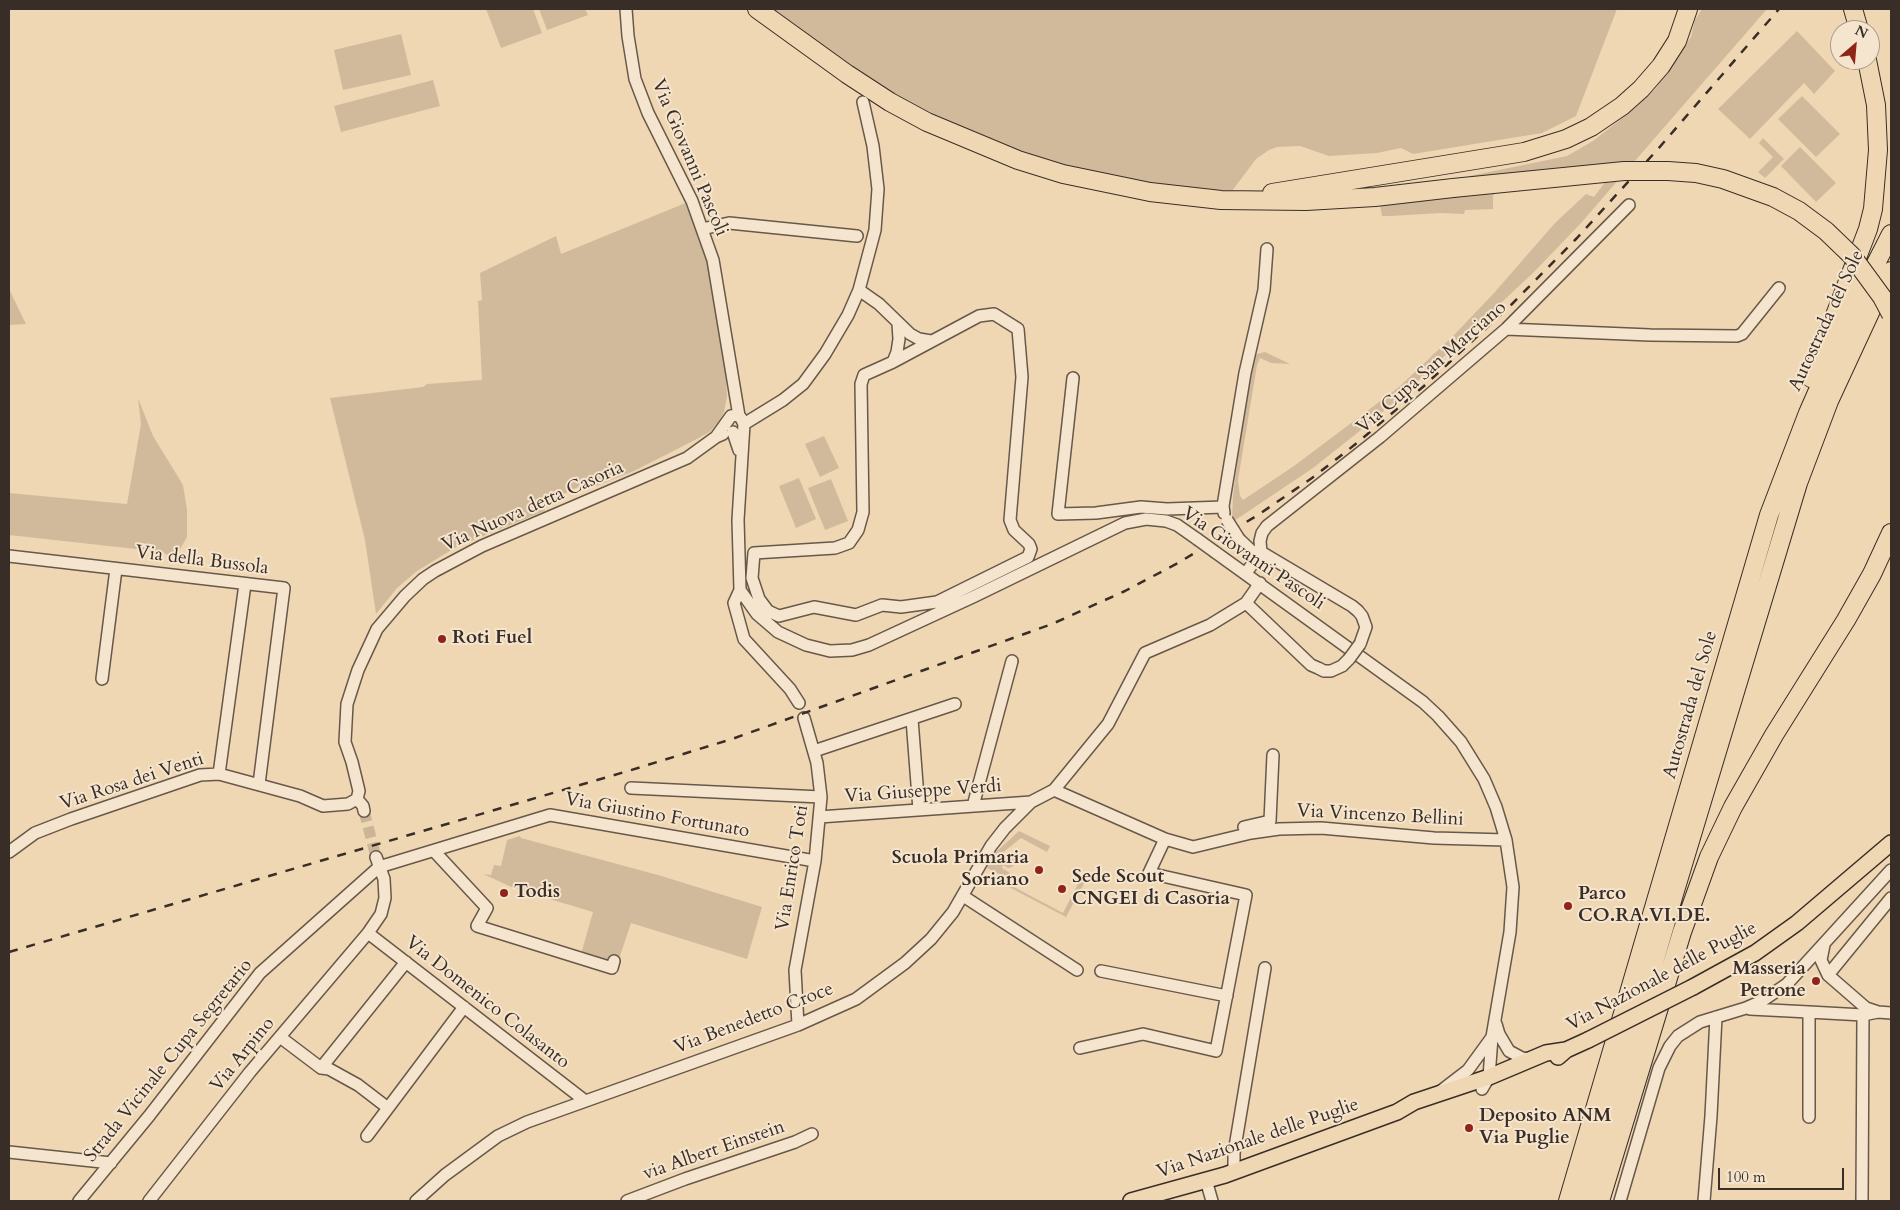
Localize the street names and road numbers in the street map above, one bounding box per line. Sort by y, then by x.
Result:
street label: Via Giovanni Pascoli [646,76,732,240]
street label: Autostrada del Sole [1784,247,1870,395]
street label: Via Cupa San Marciano [1352,297,1512,439]
street label: Via Nuova detta Casoria [439,457,627,557]
street label: Via Giovanni Pascoli [1177,503,1329,615]
street label: Via della Bussola [134,542,270,580]
street label: Autostrada del Sole [1659,628,1723,782]
street label: Via Rosa dei Venti [57,748,207,816]
street label: Via Giuseppe Verdi [844,775,1002,809]
street label: Via Giustino Fortunato [563,789,751,843]
street label: Via Vincenzo Bellini [1296,800,1464,832]
street label: Via Enrico Toti [772,803,814,933]
street label: Via Nazionale delle Puglie [1563,917,1761,1037]
street label: Via Domenico Colasanto [400,932,574,1074]
street label: Strada Vicinale Cupa Segretario [80,955,258,1167]
street label: Via Benedetto Croce [671,978,837,1060]
street label: Via Arpino [206,1013,280,1097]
street label: Via Nazionale delle Puglie [1154,1094,1362,1184]
street label: via Albert Einstein [640,1116,788,1186]

